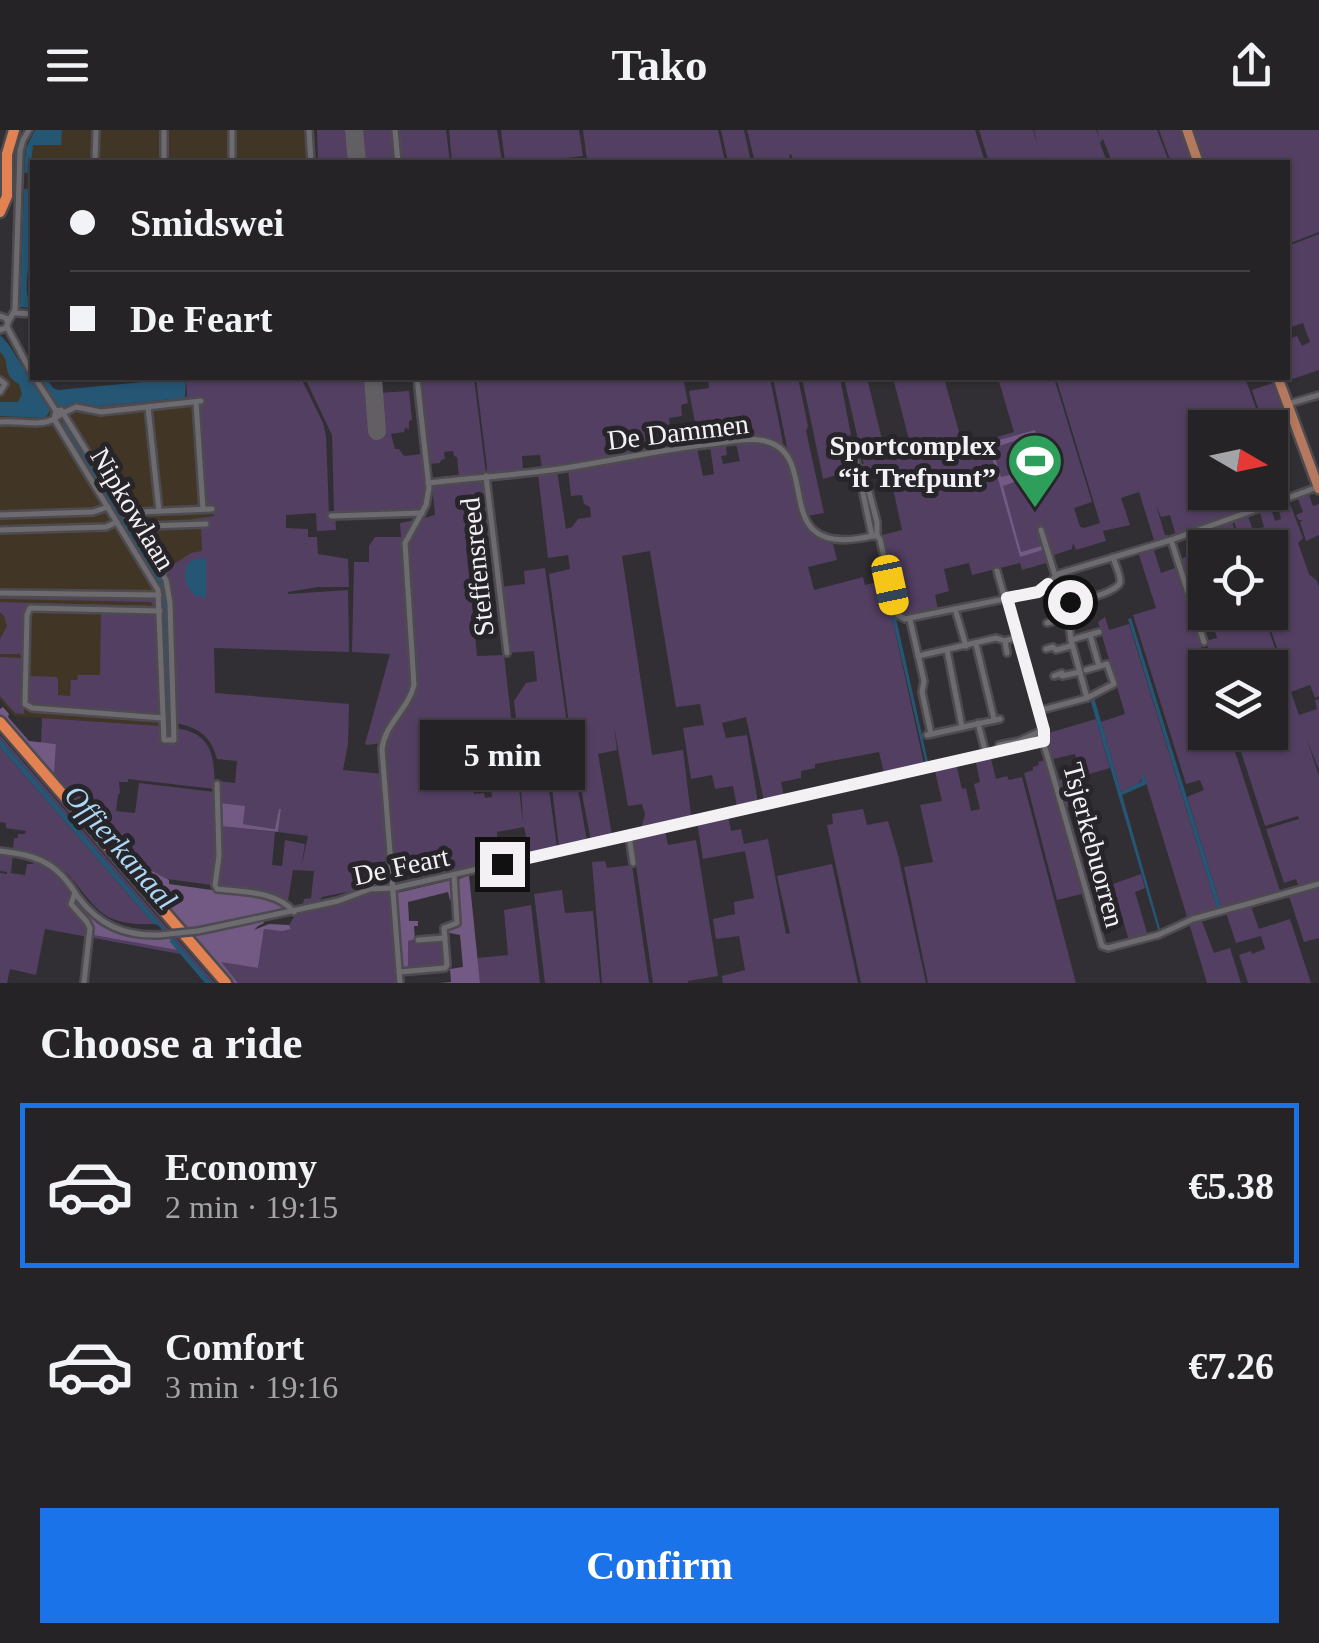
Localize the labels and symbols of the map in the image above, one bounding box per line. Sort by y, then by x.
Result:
street label: De Dammen [605,408,751,456]
north arrow [1188,410,1288,510]
place label: Sportcomplex “it Trefpunt” [830,430,996,493]
sports icon: Sportcomplex “it Trefpunt” [1005,431,1065,510]
street label: Nipkowlaan [84,442,182,576]
street label: Steffensreed [454,496,500,638]
car [869,553,911,617]
route start [1048,580,1093,625]
callout: 5 min [420,719,584,789]
street label: Tsjerkebuorren [1057,759,1131,931]
water label: Offierkanaal [58,778,184,916]
street label: De Feart [350,841,452,891]
route end [480,842,525,887]

